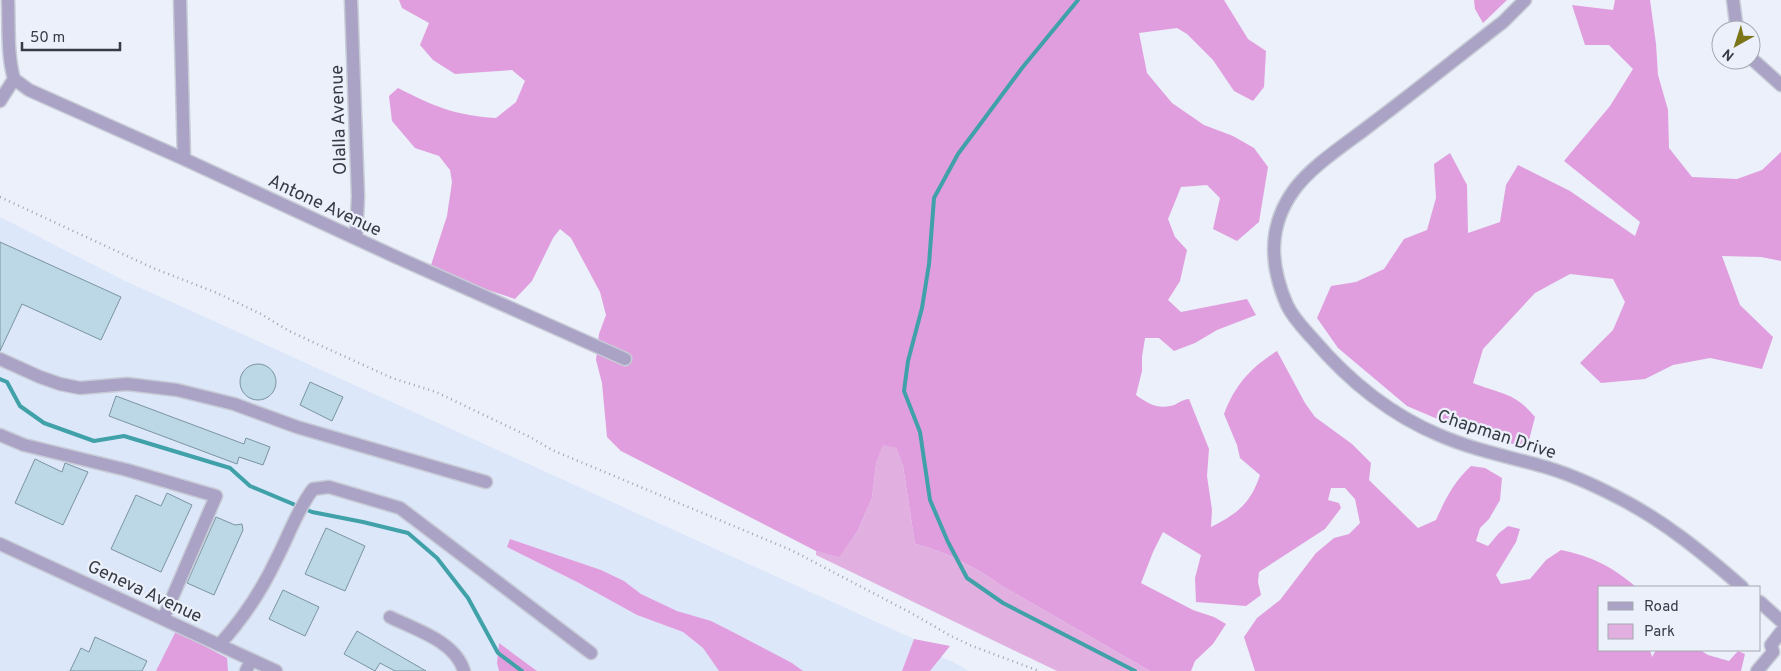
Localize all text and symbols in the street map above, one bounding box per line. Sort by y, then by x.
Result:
scale bar [22,20,120,52]
north arrow [1711,20,1761,70]
text: 50 m [30,29,65,48]
text: N [1720,44,1738,64]
street label: Olalla Avenue [326,65,353,175]
street label: Antone Avenue [264,170,385,243]
street label: Chapman Drive [1434,405,1559,465]
street label: Geneva Avenue [83,556,205,629]
legend [1598,586,1761,651]
text: Road [1644,598,1679,617]
text: Park [1644,623,1675,642]

